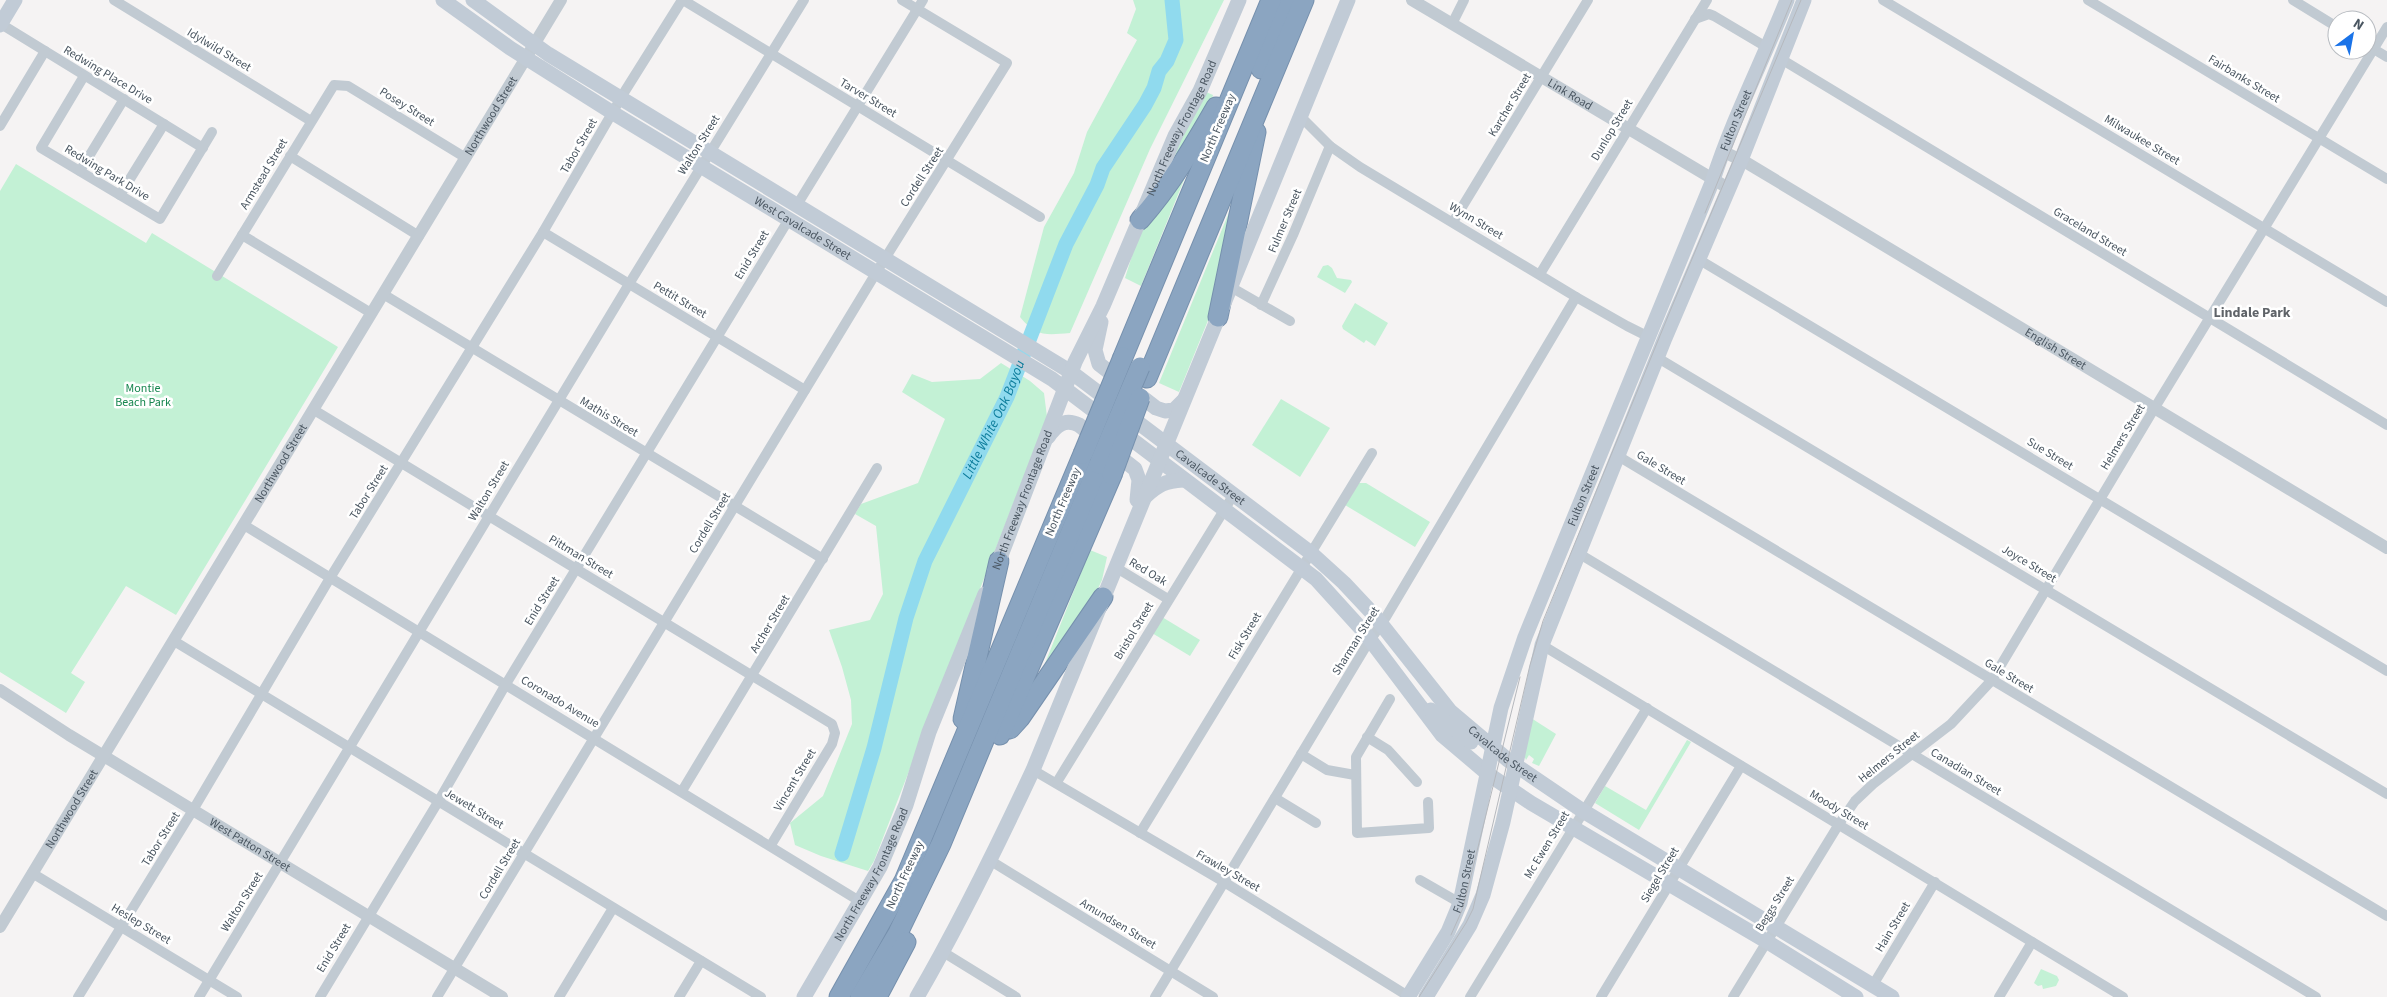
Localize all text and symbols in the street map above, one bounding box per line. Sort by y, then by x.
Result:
north arrow [2327,10,2377,60]
text: N [2349,14,2368,36]
street label: Idylwild Street [184,24,254,76]
street label: Redwing Place Drive [60,42,156,108]
street label: Fairbanks Street [2205,51,2283,107]
street label: North Freeway Frontage Road [1144,58,1220,198]
street label: Karcher Street [1484,70,1536,140]
street label: Northwood Street [460,73,521,159]
street label: Tarver Street [836,74,900,122]
street label: Link Road [1545,74,1596,114]
street label: Posey Street [376,83,438,131]
street label: Fulton Street [1715,87,1756,153]
street label: North Freeway [1197,91,1239,165]
street label: Dunlop Street [1587,96,1637,164]
street label: Milwaukee Street [2101,111,2183,169]
street label: Walton Street [674,112,724,178]
street label: Tabor Street [556,115,602,177]
street label: Armstead Street [236,135,292,213]
street label: Redwing Park Drive [61,141,153,205]
street label: Cordell Street [896,144,948,210]
street label: Fulmer Street [1264,186,1306,256]
street label: West Cavalcade Street [751,192,854,264]
street label: Wynn Street [1446,198,1506,244]
street label: Graceland Street [2050,203,2130,261]
street label: Enid Street [731,227,773,283]
street label: Pettit Street [650,277,710,323]
district label: Lindale Park [2213,303,2291,323]
street label: English Street [2022,324,2090,374]
water label: Little White Oak Bayou [958,357,1030,483]
park label: Montie Beach Park [115,380,171,411]
street label: Mathis Street [576,393,642,441]
street label: Helmers Street [2097,401,2149,473]
street label: Northwood Street [250,420,311,506]
street label: North Freeway Frontage Road [988,428,1057,572]
street label: Sue Street [2024,433,2076,475]
street label: Cavalcade Street [1172,445,1249,509]
street label: Gale Street [1633,447,1689,489]
street label: Walton Street [464,458,514,524]
street label: Tabor Street [346,461,392,523]
street label: Fulton Street [1563,462,1603,529]
street label: North Freeway [1041,465,1085,539]
street label: Cordell Street [685,489,735,557]
street label: Pittman Street [545,531,617,583]
street label: Joyce Street [1998,541,2060,587]
street label: Red Oak [1126,554,1170,590]
street label: Enid Street [520,573,564,629]
street label: Archer Street [746,592,794,656]
street label: Bristol Street [1110,599,1158,663]
street label: Sharman Street [1328,603,1384,679]
street label: Fisk Street [1224,609,1266,663]
street label: Gale Street [1981,655,2037,697]
street label: Coronado Avenue [517,672,603,732]
street label: Cavalcade Street [1464,721,1541,786]
street label: Helmers Street [1855,727,1923,787]
street label: Canadian Street [1927,744,2005,800]
street label: Vincent Street [770,746,820,814]
street label: Northwood Street [41,766,102,852]
street label: Jewett Street [441,785,507,833]
street label: Moody Street [1806,786,1872,834]
street label: North Freeway Frontage Road [830,805,910,943]
street label: Tabor Street [138,808,184,870]
street label: Mc Ewen Street [1520,808,1574,882]
street label: West Patton Street [206,813,294,876]
street label: Cordell Street [475,835,525,903]
street label: North Freeway [883,839,927,911]
street label: Siegel Street [1637,844,1683,906]
street label: Frawley Street [1193,846,1263,896]
street label: Fulton Street [1448,848,1480,916]
street label: Walton Street [217,869,267,935]
street label: Beggs Street [1751,873,1799,935]
street label: Amundsen Street [1077,895,1159,953]
street label: Heslep Street [108,899,174,949]
street label: Hain Street [1871,899,1915,955]
street label: Enid Street [313,920,355,976]

